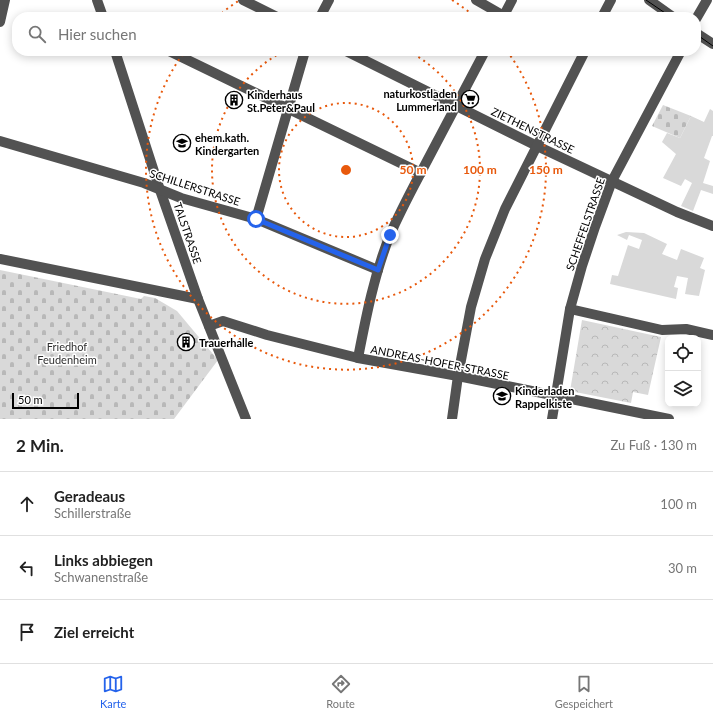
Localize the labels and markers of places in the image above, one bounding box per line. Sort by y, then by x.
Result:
place label: naturkostladen Lummerland [383,87,457,113]
place label: Kinderhaus St.Peter&Paul [247,88,315,114]
supermarket icon: naturkostladen Lummerland [460,89,480,109]
building icon: Kinderhaus St.Peter&Paul [224,90,244,110]
place label: ehem.kath. Kindergarten [195,131,259,157]
school or university icon: ehem.kath. Kindergarten [172,133,192,153]
centre of rings [339,163,353,177]
building icon: Trauerhalle [176,332,196,352]
place label: Trauerhalle [199,336,254,349]
place label: Kinderladen Rappelkiste [515,384,574,410]
school or university icon: Kinderladen Rappelkiste [492,386,512,406]

